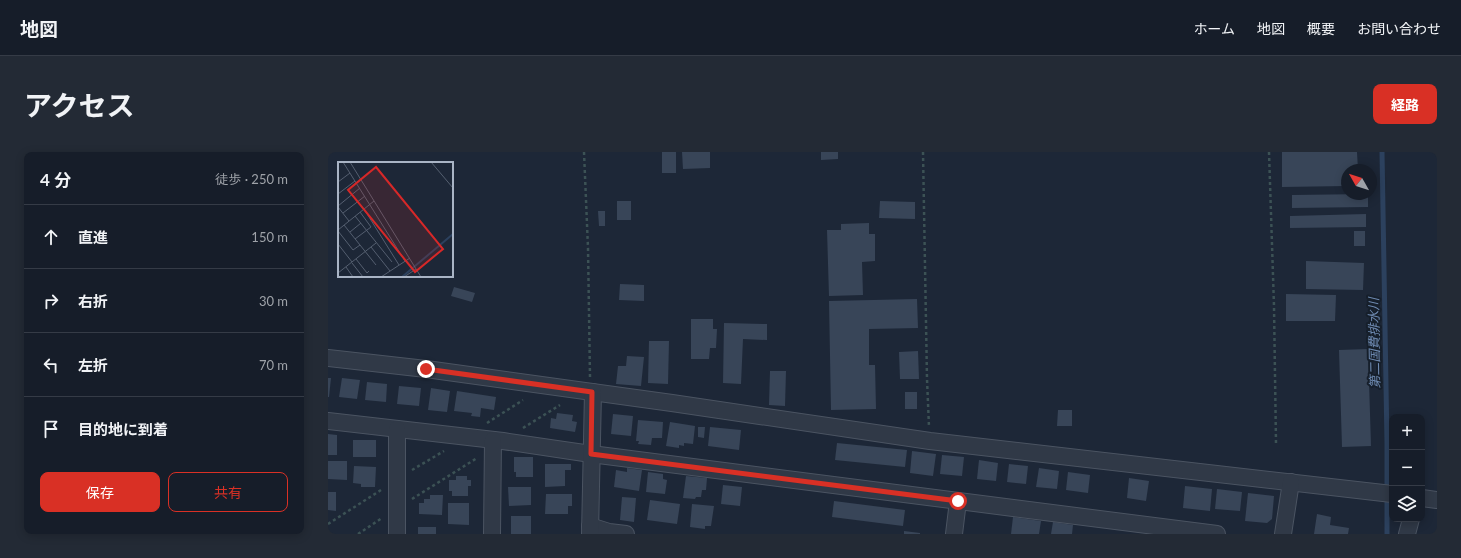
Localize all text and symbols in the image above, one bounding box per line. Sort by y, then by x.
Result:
text: 地図 [20,17,58,40]
text: ホーム [1193,20,1235,37]
text: 地図 [1257,20,1285,37]
text: 概要 [1307,20,1335,37]
text: お問い合わせ [1357,20,1441,37]
button: 経路 [1373,84,1437,124]
text: アクセス [24,88,135,122]
inset map [338,162,453,277]
north arrow [1341,164,1377,200]
text: 4 分 [40,169,71,190]
text: 徒歩 · 250 m [215,171,288,187]
icon: ahead [40,226,62,248]
text: 直進 [78,228,108,246]
text: 150 m [251,229,288,245]
icon: right [40,290,62,312]
text: 右折 [78,292,108,310]
text: 30 m [259,293,288,309]
water label: 第二国費排水川 [1365,295,1383,389]
icon: left [40,354,62,376]
text: 左折 [78,356,108,374]
text: 70 m [259,357,288,373]
route end [417,360,435,378]
map controls [1389,414,1425,522]
button: + [1389,414,1425,450]
icon: arrive [40,418,62,440]
text: 目的地に到着 [78,420,168,438]
button: − [1389,450,1425,486]
button: 保存 [40,472,160,512]
button: 共有 [168,472,288,512]
button: layers [1389,486,1425,522]
route start [949,492,967,510]

